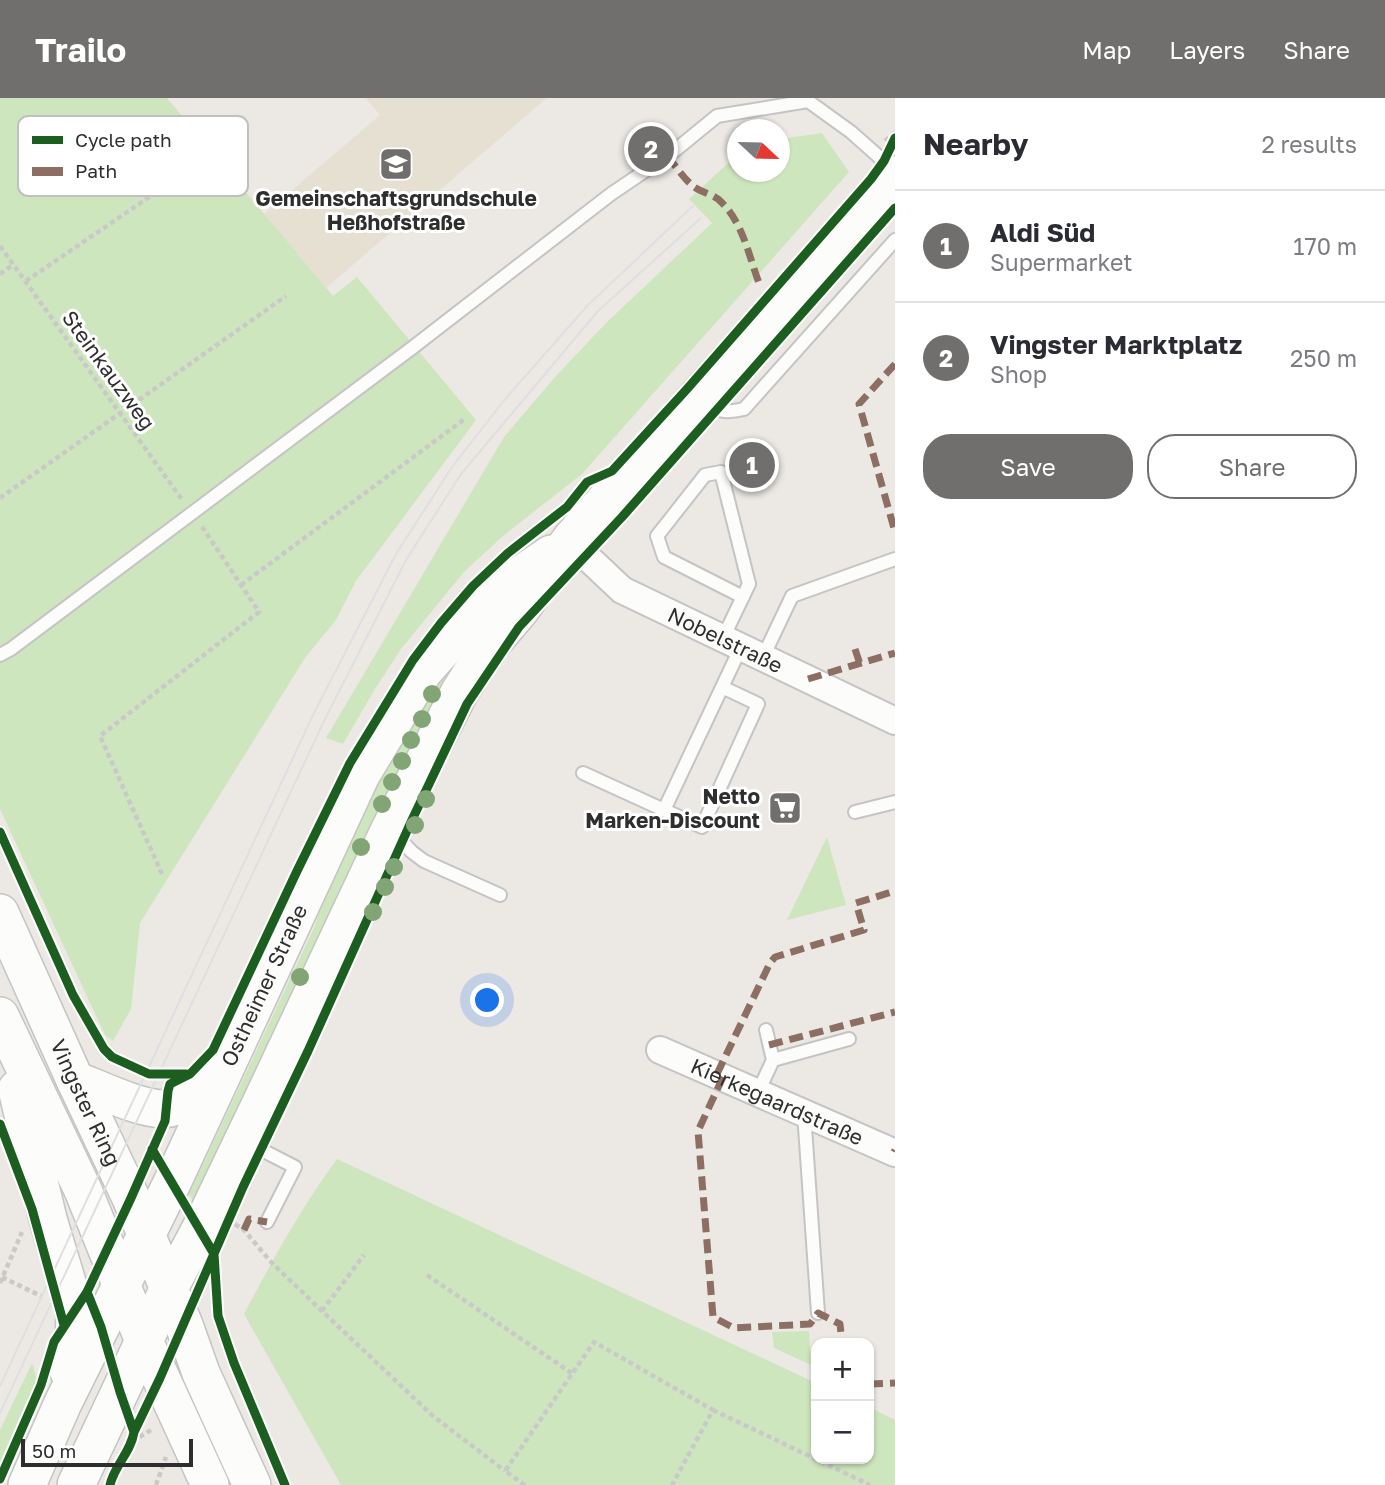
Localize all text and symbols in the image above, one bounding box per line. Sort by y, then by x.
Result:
text: Trailo [35,30,126,69]
text: Map [1082,35,1131,64]
text: Layers [1169,35,1245,64]
text: Share [1283,35,1350,64]
legend [18,116,248,196]
north arrow [727,119,790,182]
pin: 2 [628,123,674,175]
text: Nearby [923,126,1028,162]
text: Cycle path [75,128,172,151]
text: 2 results [1261,130,1357,158]
school or university icon: Gemeinschaftsgrundschule Heßhofstraße [377,145,415,183]
text: Path [75,159,117,182]
place label: Gemeinschaftsgrundschule Heßhofstraße [255,185,537,235]
text: Aldi Süd [990,217,1095,248]
text: 1 [940,232,952,260]
text: 170 m [1293,232,1357,260]
text: Supermarket [990,248,1133,276]
street label: Steinkauzweg [57,305,161,435]
text: Vingster Marktplatz [990,329,1242,360]
text: 2 [939,344,953,372]
text: 250 m [1290,344,1357,372]
text: Shop [990,360,1047,388]
button: Save [923,434,1133,499]
button: Share [1147,434,1357,499]
pin: 1 [729,439,775,491]
street label: Nobelstraße [664,601,787,678]
place label: Netto Marken-Discount [585,783,760,833]
supermarket icon: Netto Marken-Discount [766,789,804,827]
street label: Ostheimer Straße [215,900,312,1070]
your location [470,983,504,1017]
street label: Vingster Ring [45,1035,127,1170]
street label: Kierkegaardstraße [687,1052,867,1151]
map controls [811,1338,874,1464]
button: + [811,1338,874,1401]
button: − [811,1401,874,1464]
scale bar [21,1436,192,1468]
text: 50 m [32,1439,76,1462]

